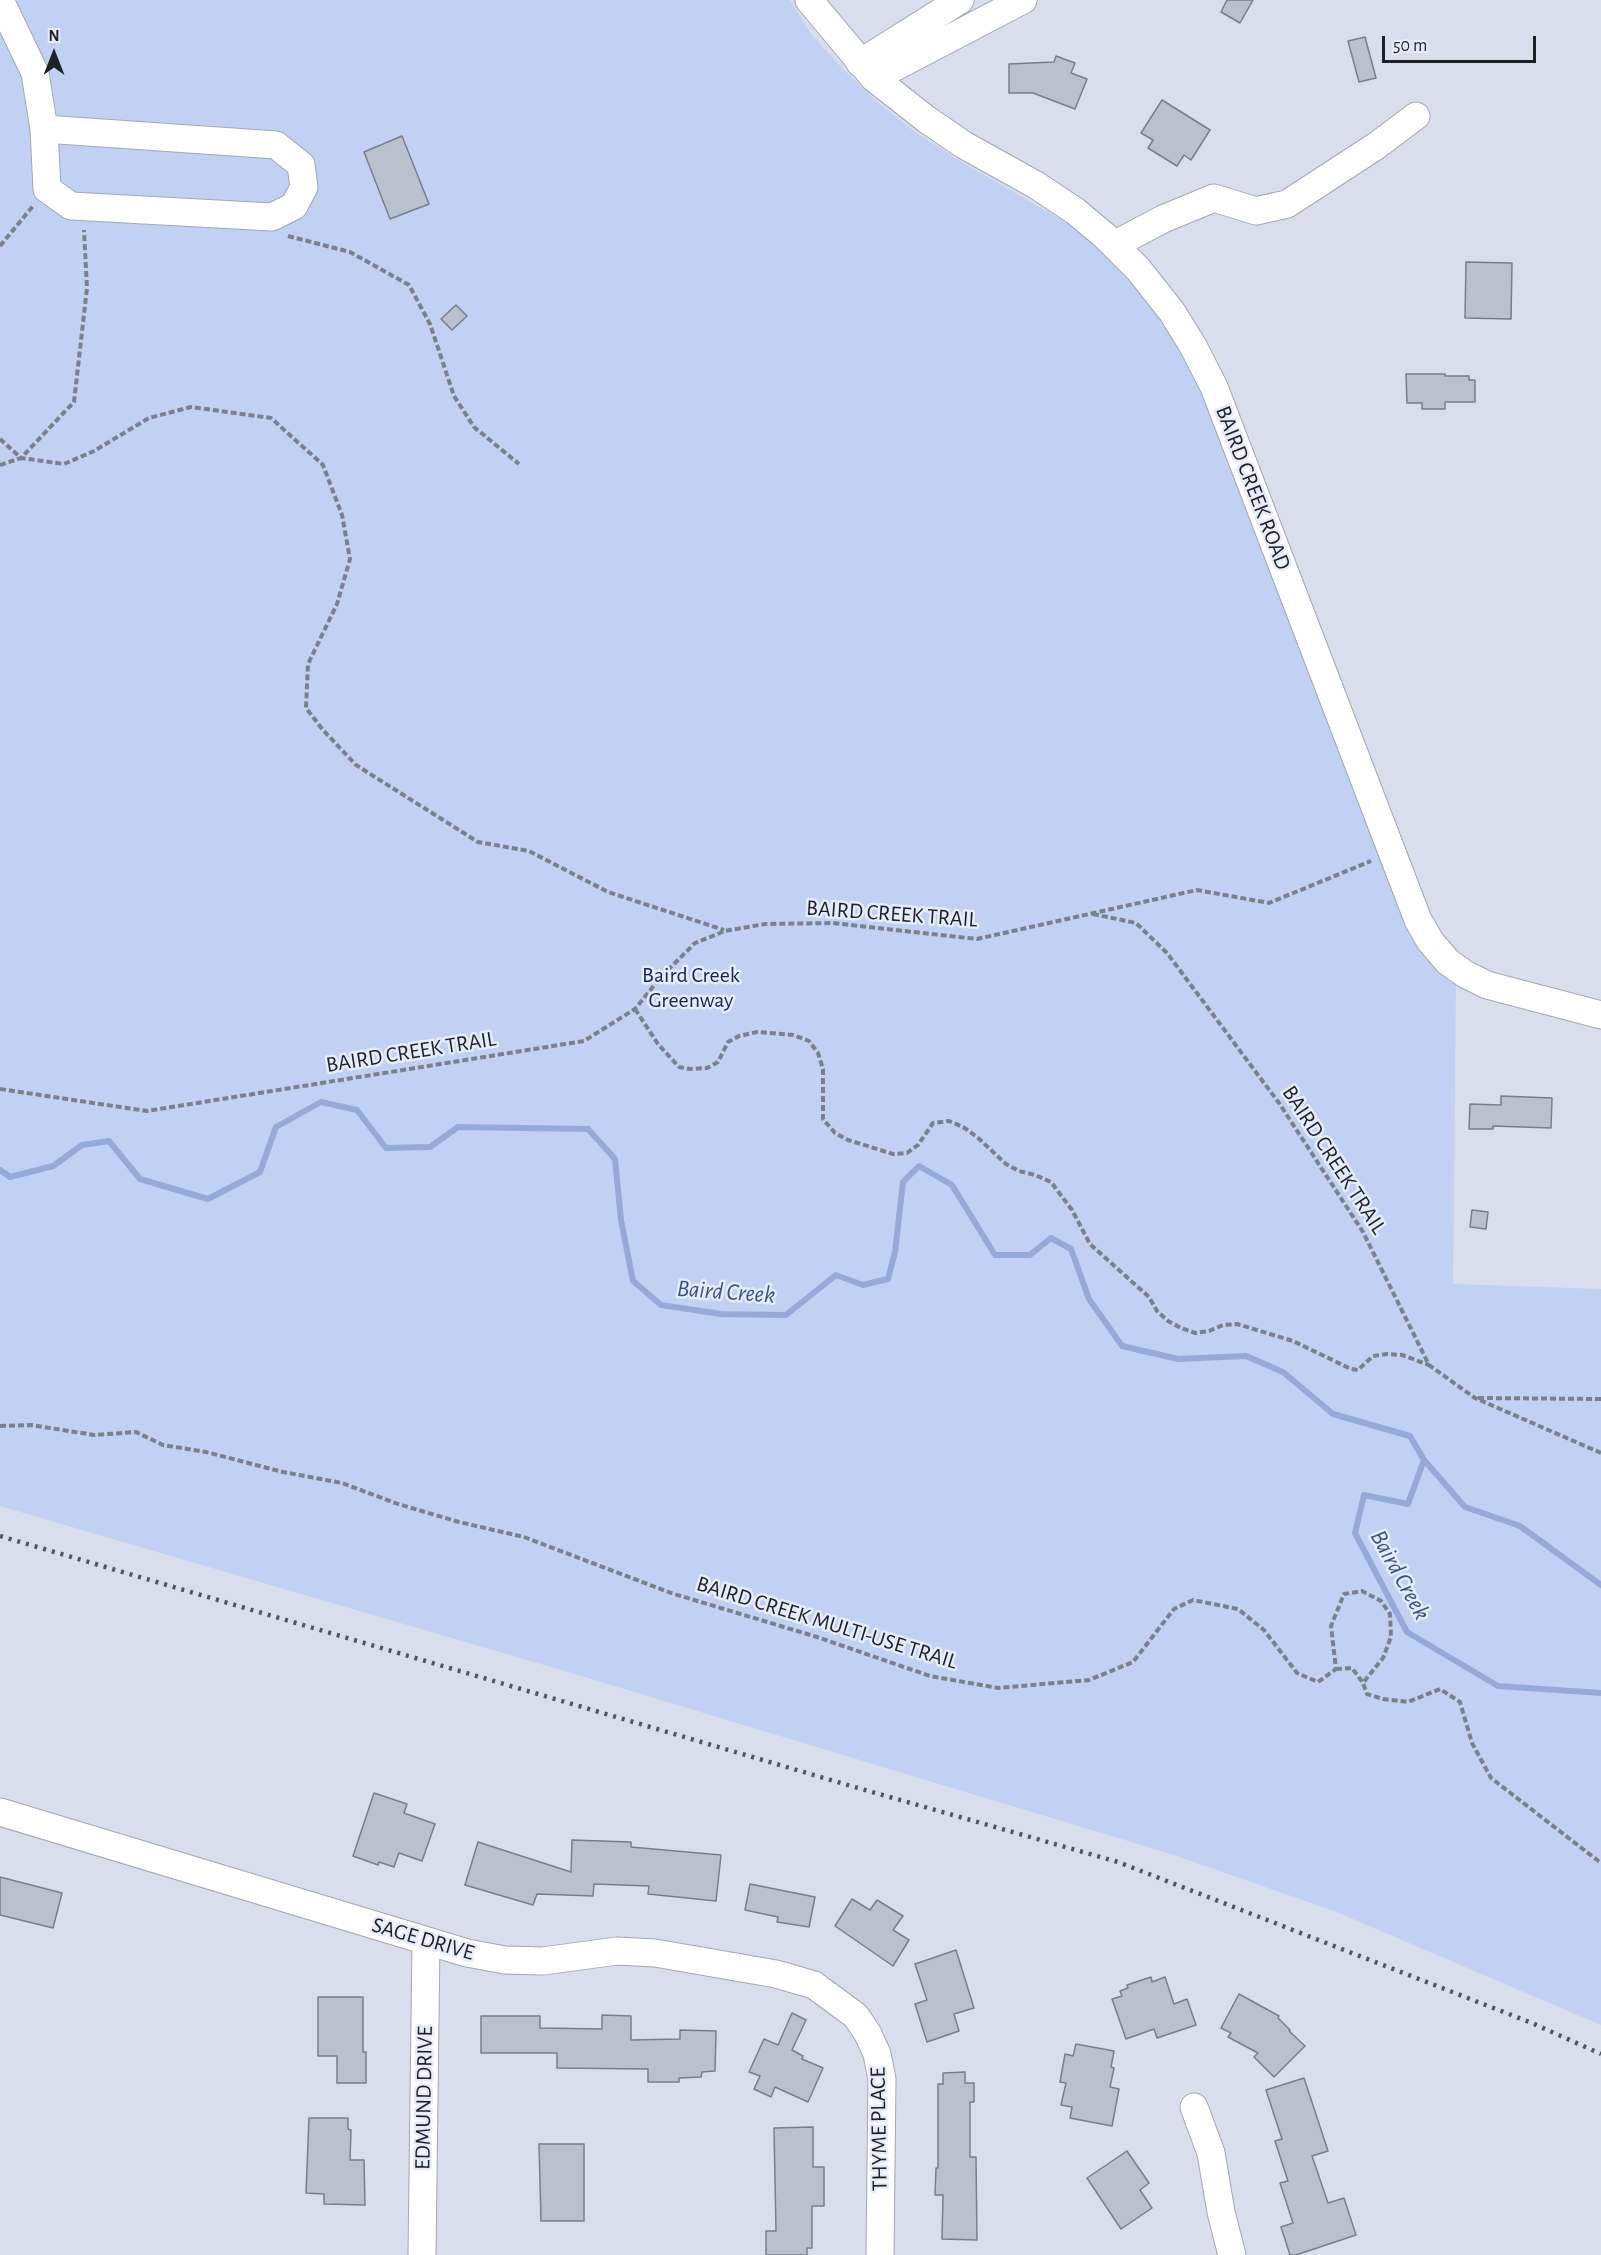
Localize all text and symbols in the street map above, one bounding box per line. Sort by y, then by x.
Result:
north arrow [24,24,84,84]
scale bar [1385,24,1540,62]
text: N [48,28,60,44]
text: 50 m [1393,37,1427,55]
street label: BAIRD CREEK ROAD [1210,402,1296,574]
street label: BAIRD CREEK TRAIL [805,895,979,933]
park label: Baird Creek Greenway [642,962,740,1014]
street label: BAIRD CREEK TRAIL [324,1026,498,1078]
street label: BAIRD CREEK TRAIL [1276,1081,1392,1239]
water label: Baird Creek [676,1274,776,1310]
water label: Baird Creek [1364,1525,1436,1625]
street label: BAIRD CREEK MULTI-USE TRAIL [693,1571,961,1675]
street label: SAGE DRIVE [369,1912,477,1966]
street label: EDMUND DRIVE [410,2026,438,2170]
street label: THYME PLACE [865,2067,893,2191]

